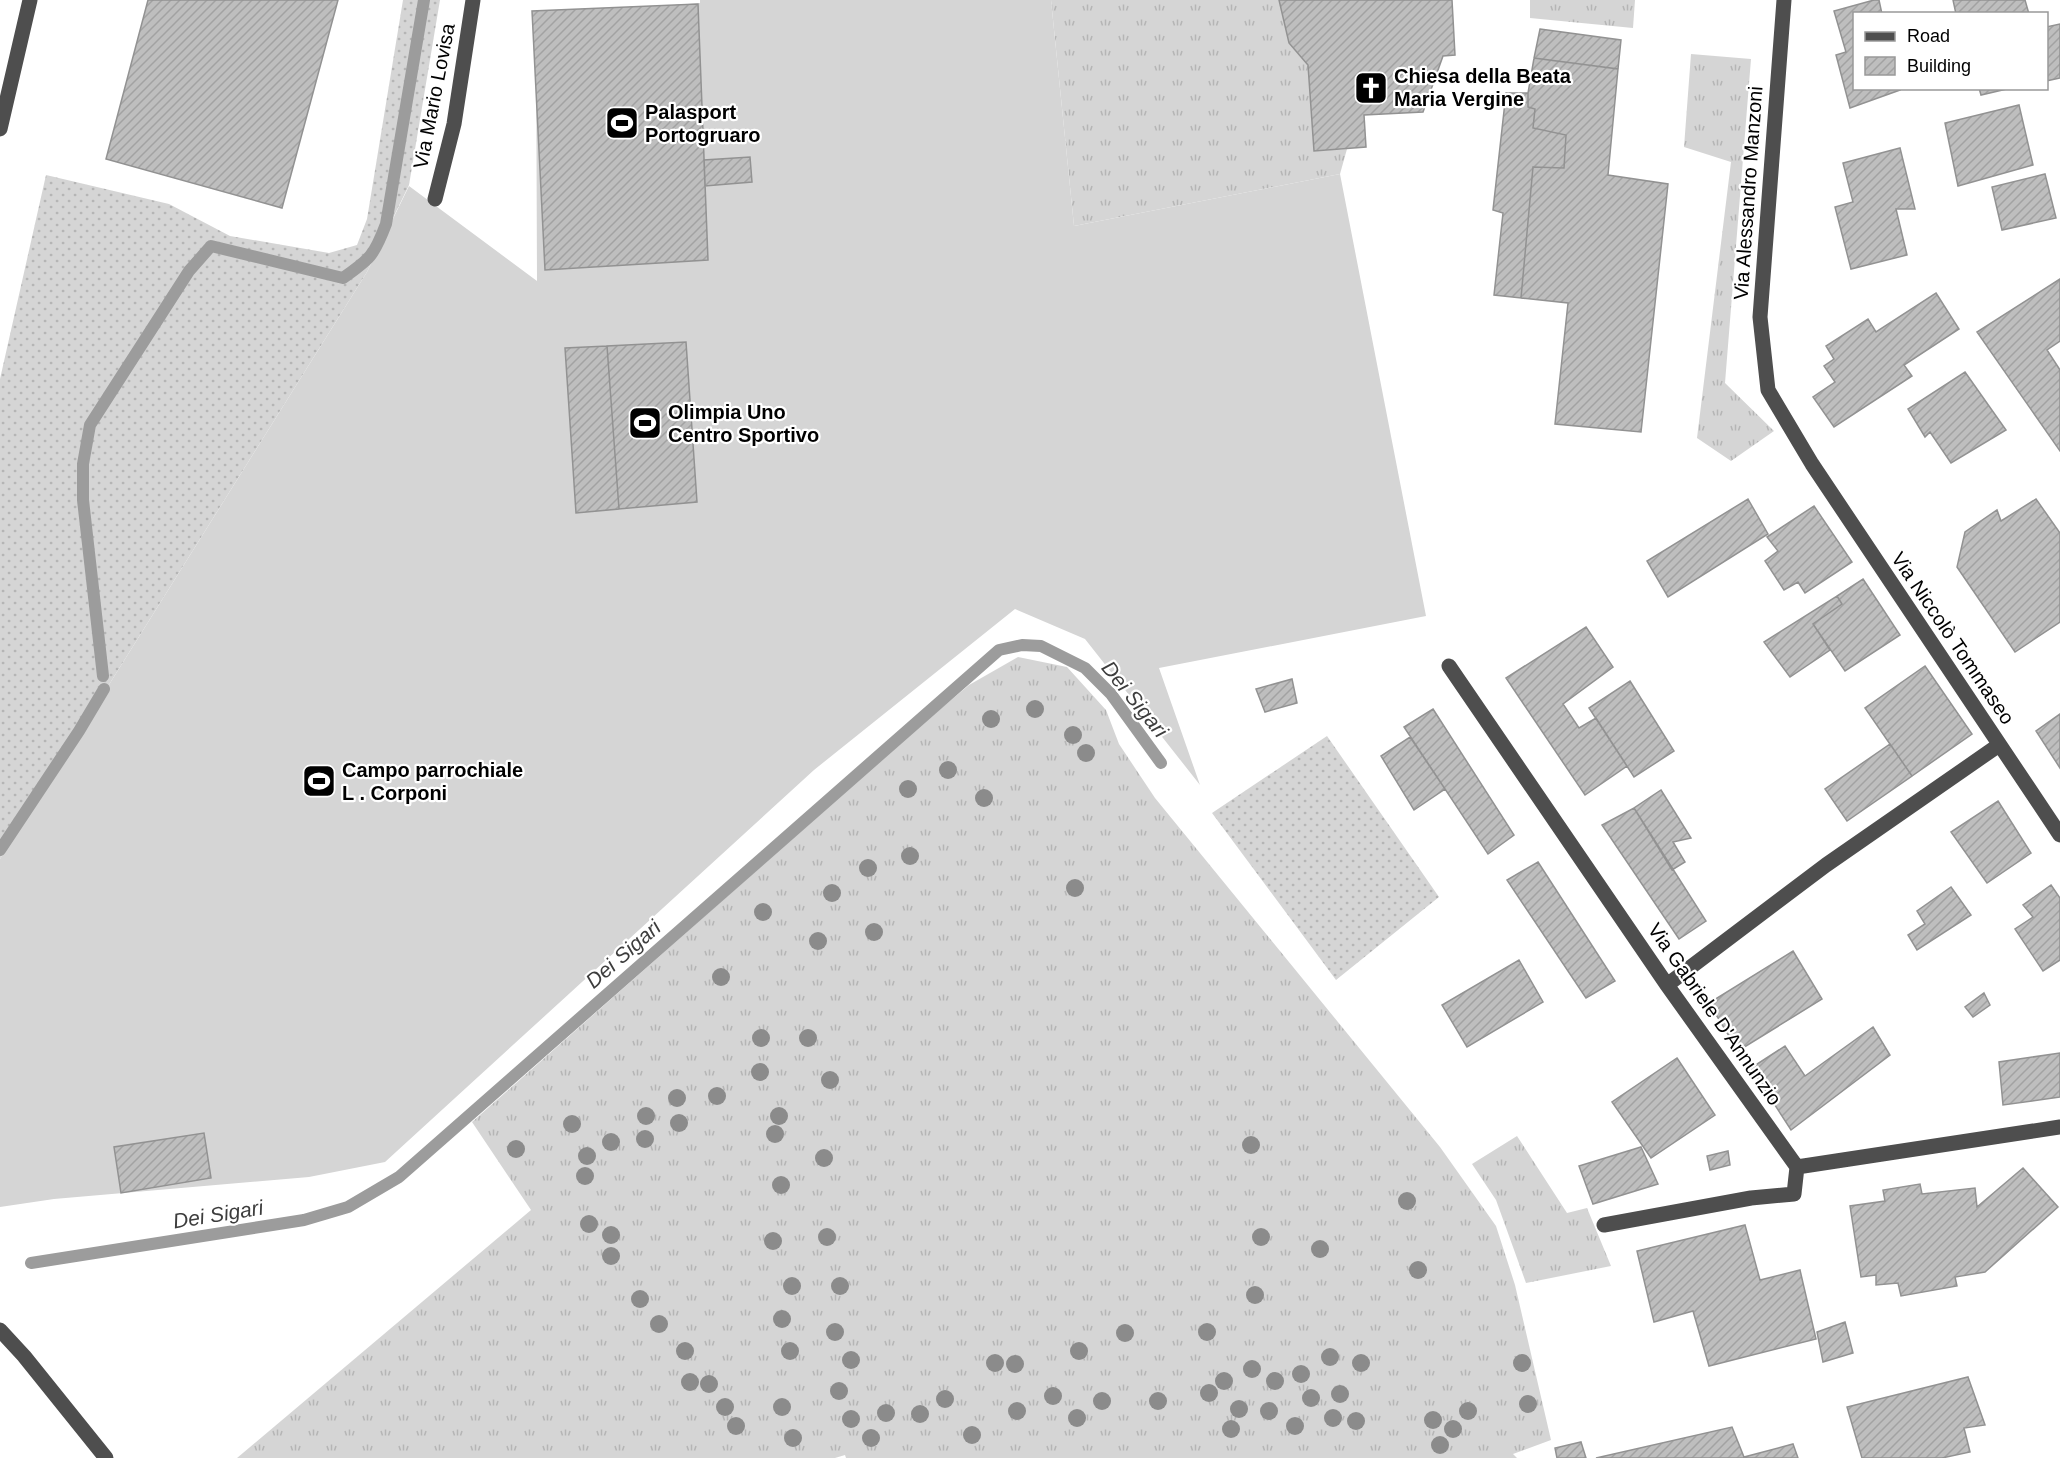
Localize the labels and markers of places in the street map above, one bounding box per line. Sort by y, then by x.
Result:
place label: Chiesa della Beata Maria Vergine [1394,65,1572,110]
church icon: Chiesa della Beata Maria Vergine [1353,70,1389,106]
place label: Palasport Portogruaro [645,101,761,146]
sports icon: Palasport Portogruaro [604,105,640,141]
place label: Olimpia Uno Centro Sportivo [668,401,819,446]
sports icon: Olimpia Uno Centro Sportivo [627,405,663,441]
place label: Campo parrochiale L . Corponi [342,759,523,804]
sports icon: Campo parrochiale L . Corponi [301,763,337,799]

